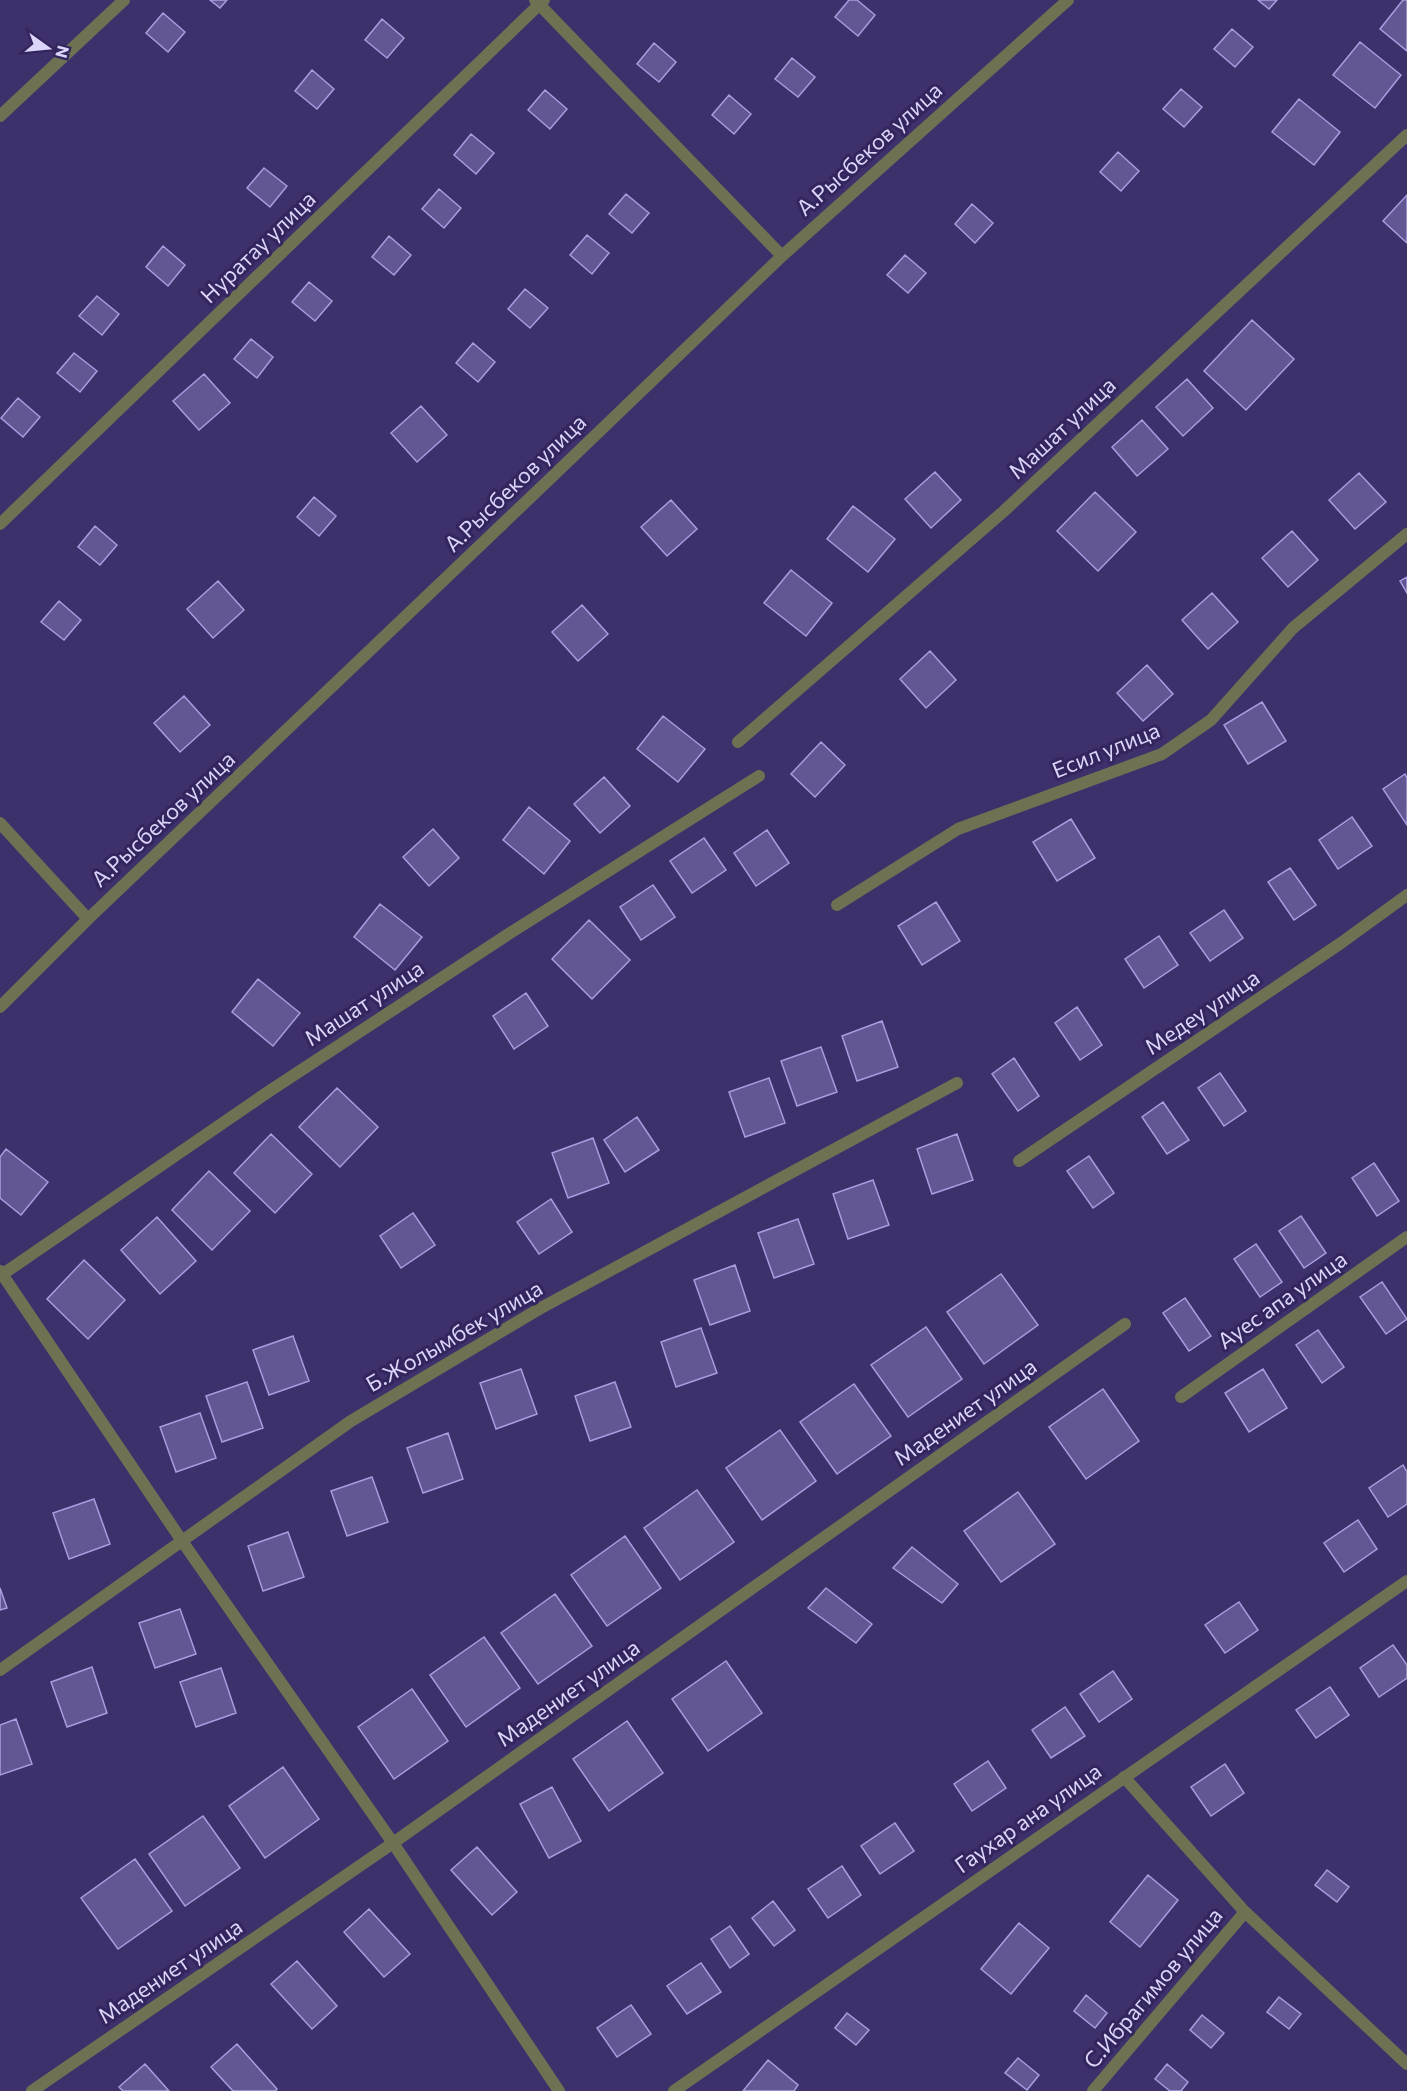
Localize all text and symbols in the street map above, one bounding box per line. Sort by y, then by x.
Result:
north arrow [18,18,78,78]
text: N [52,44,74,60]
street label: А.Рысбеков улица [790,76,947,221]
street label: Нуратау улица [195,185,321,308]
street label: Машат улица [1002,371,1121,484]
street label: А.Рысбеков улица [438,408,591,557]
street label: Есил улица [1048,716,1164,783]
street label: А.Рысбеков улица [85,745,240,892]
street label: Машат улица [299,954,428,1051]
street label: Медеу улица [1139,963,1264,1060]
street label: Ауес апа улица [1212,1245,1352,1354]
street label: Б.Жолымбек улица [361,1274,547,1397]
street label: Мадениет улица [888,1352,1041,1471]
street label: Мадениет улица [491,1633,644,1752]
street label: Гаухар ана улица [949,1757,1106,1878]
street label: С.Ибрагимов улица [1078,1902,1228,2074]
street label: Мадениет улица [92,1912,247,2029]

